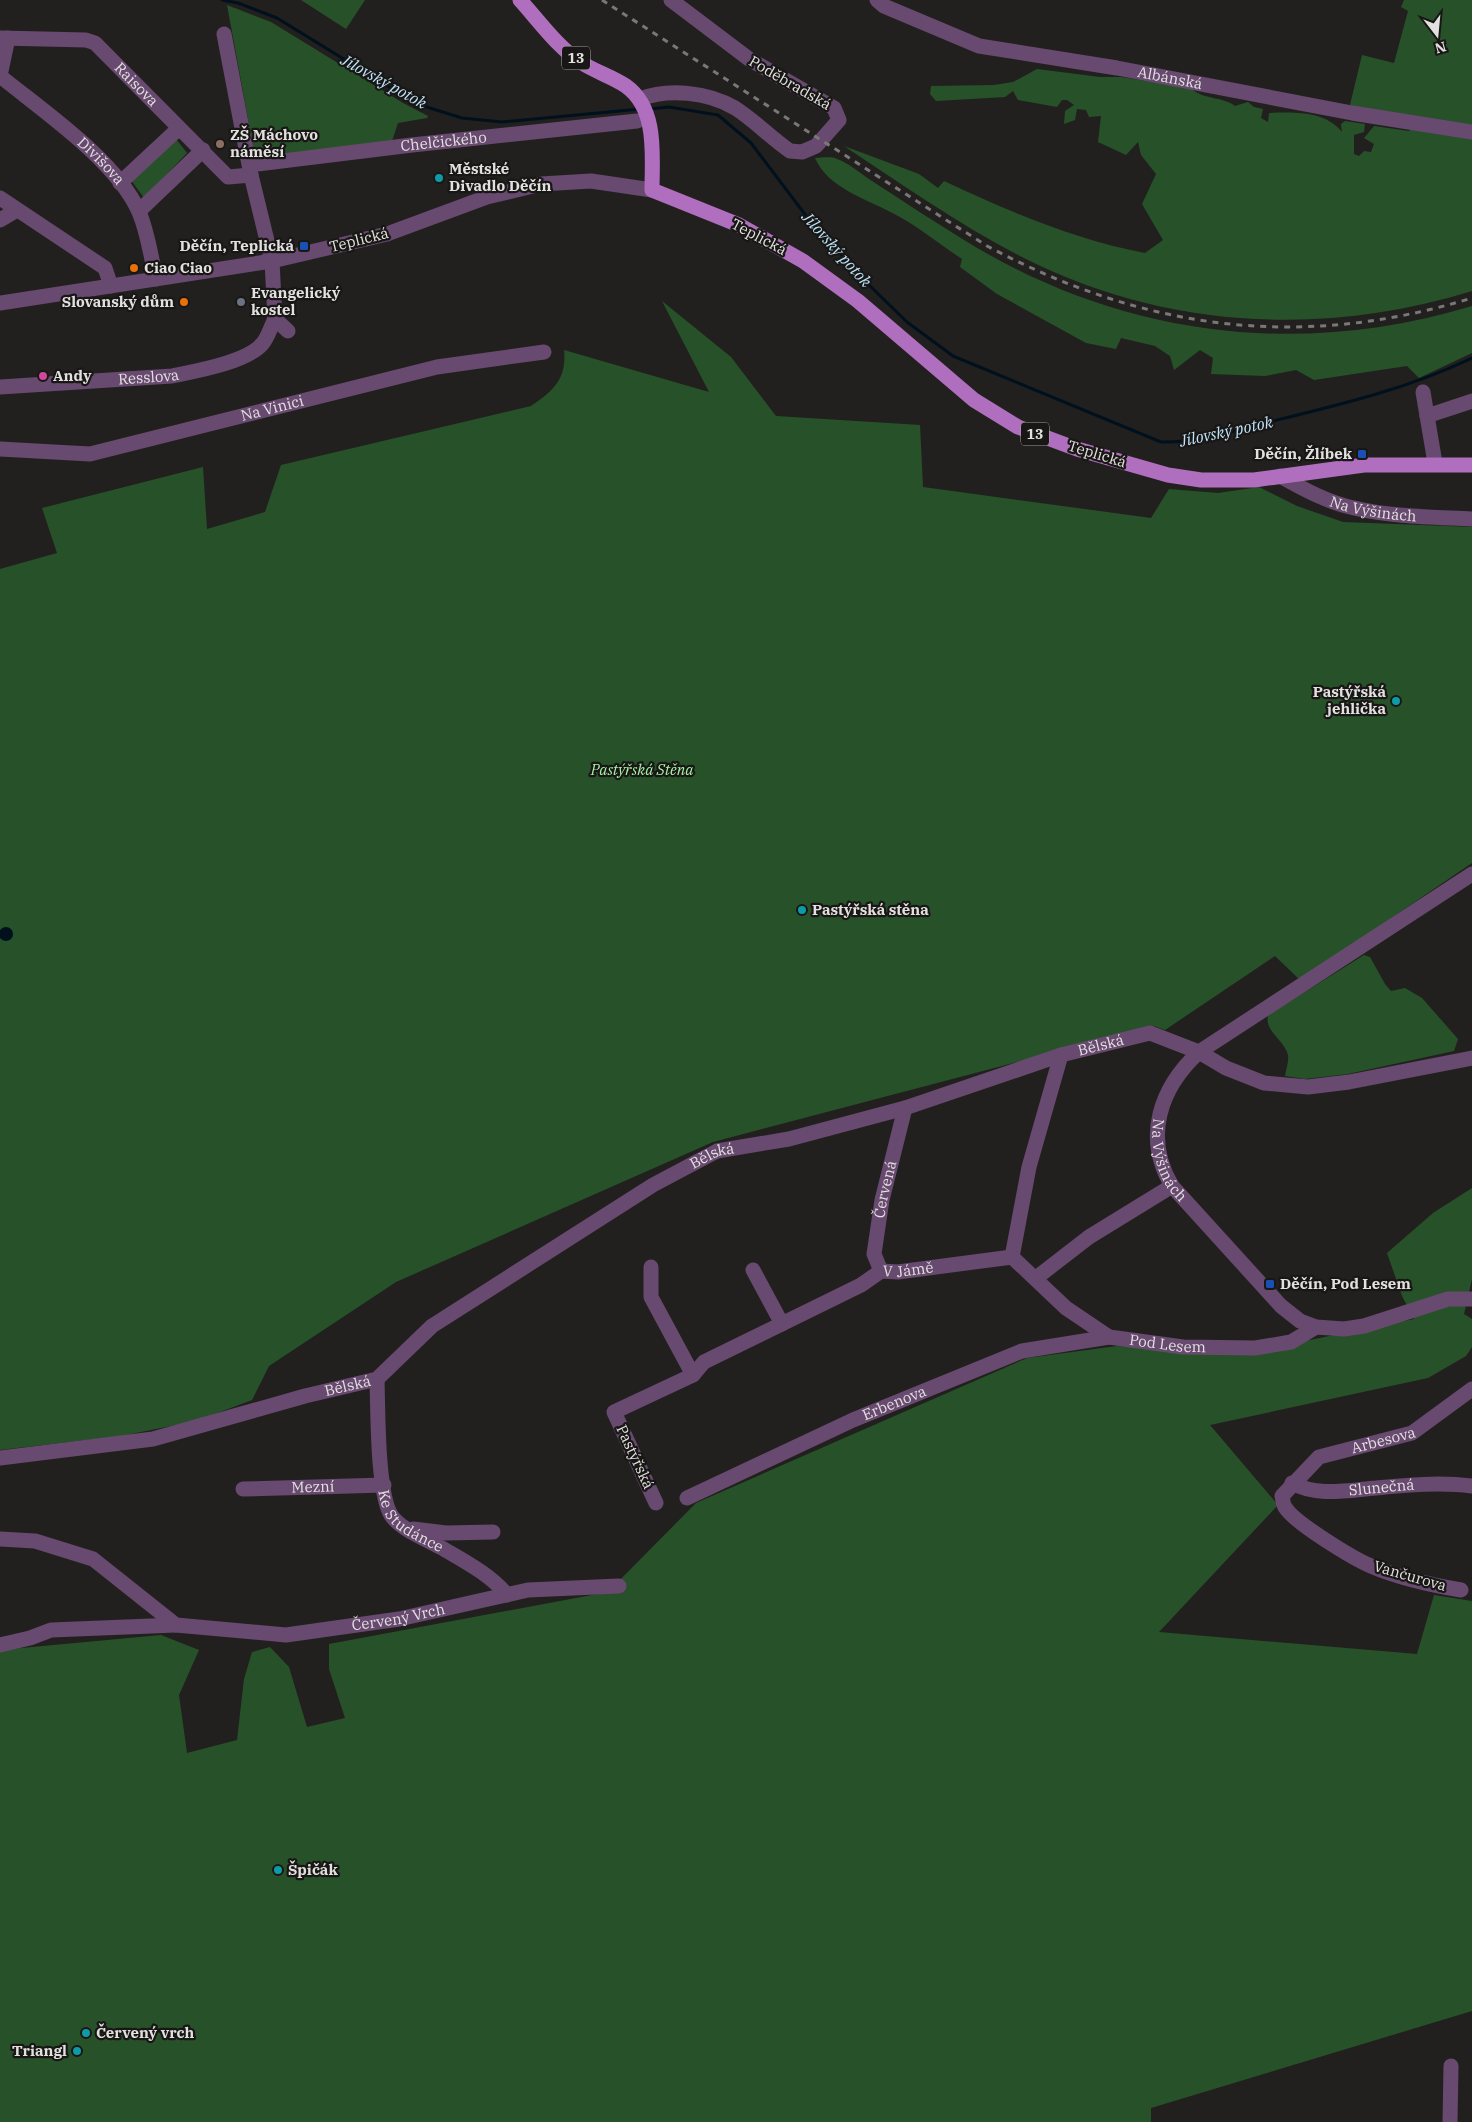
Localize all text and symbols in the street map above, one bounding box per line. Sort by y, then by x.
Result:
north arrow [1412,10,1462,60]
text: N [1433,37,1448,58]
road number: 13 [562,46,590,70]
water label: Jílovský potok [337,49,431,113]
street label: Poděbradská [746,51,835,114]
street label: Raisova [111,58,163,110]
street label: Albánská [1136,62,1204,93]
place label: ZŠ Máchovo náměsí [230,125,318,161]
street label: Chelčického [399,127,487,155]
street label: Divišova [74,133,129,188]
marker: ZŠ Máchovo náměsí [214,138,226,150]
place label: Městské Divadlo Děčín [449,159,552,195]
marker: Městské Divadlo Děčín [433,172,445,184]
water label: Jílovský potok [797,206,877,291]
street label: Teplická [728,214,790,259]
street label: Teplická [327,223,390,256]
place label: Děčín, Teplická [180,236,294,255]
marker: Děčín, Teplická [298,240,310,252]
place label: Ciao Ciao [144,258,212,277]
marker: Ciao Ciao [128,262,140,274]
place label: Evangelický kostel [251,283,341,319]
place label: Slovanský dům [62,292,174,311]
marker: Slovanský dům [178,296,190,308]
marker: Evangelický kostel [235,296,247,308]
street label: Resslova [117,365,181,388]
place label: Andy [53,366,92,385]
marker: Andy [37,370,49,382]
street label: Na Vinici [238,391,306,425]
water label: Jílovský potok [1176,411,1275,451]
road number: 13 [1021,422,1049,446]
street label: Teplická [1066,436,1129,471]
place label: Děčín, Žlíbek [1254,444,1353,463]
marker: Děčín, Žlíbek [1356,448,1368,460]
street label: Na Výšinách [1327,492,1417,525]
place label: Pastýřská jehlička [1313,682,1386,718]
marker: Pastýřská jehlička [1390,695,1402,707]
park label: Pastýřská Stěna [590,760,694,779]
place label: Pastýřská stěna [812,900,929,919]
marker: Pastýřská stěna [796,904,808,916]
street label: Bělská [1076,1030,1126,1060]
street label: Na Výšinách [1148,1118,1191,1205]
street label: Bělská [686,1138,736,1173]
street label: Červená [869,1159,900,1219]
street label: V Jámě [882,1257,934,1281]
place label: Děčín, Pod Lesem [1280,1274,1411,1293]
marker: Děčín, Pod Lesem [1264,1278,1276,1290]
street label: Pod Lesem [1128,1330,1206,1356]
street label: Bělská [323,1371,373,1400]
street label: Erbenova [859,1381,929,1424]
street label: Pastýřská [612,1422,659,1492]
street label: Arbesova [1349,1423,1417,1457]
street label: Slunečná [1348,1475,1415,1500]
street label: Mezní [291,1476,335,1497]
street label: Ke Studánce [374,1488,447,1556]
street label: Vančurova [1372,1556,1449,1595]
street label: Červený Vrch [350,1599,447,1635]
place label: Špičák [288,1860,338,1879]
marker: Špičák [272,1864,284,1876]
place label: Červený vrch [96,2023,195,2042]
marker: Červený vrch [80,2027,92,2039]
place label: Triangl [12,2041,67,2060]
marker: Triangl [71,2045,83,2057]

